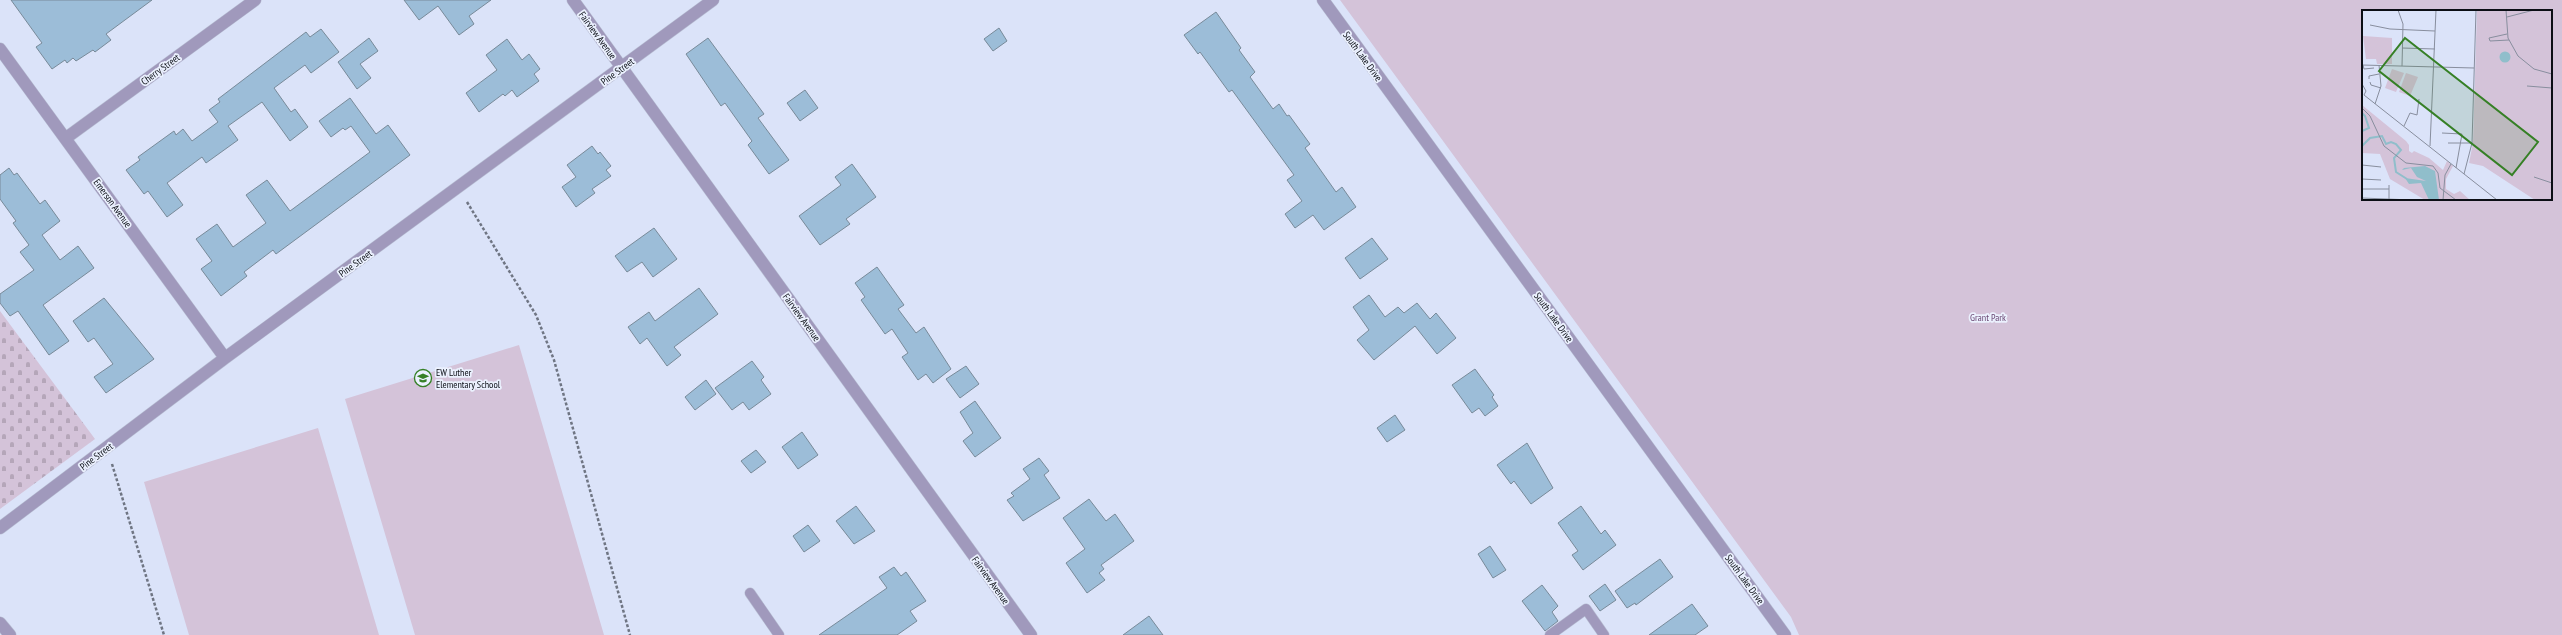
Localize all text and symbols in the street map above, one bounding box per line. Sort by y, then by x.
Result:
street label: Fairview Avenue [576,9,619,62]
inset map [2362,10,2552,200]
street label: South Lake Drive [1340,29,1385,84]
street label: Cherry Street [138,51,182,88]
street label: Pine Street [598,55,637,88]
street label: Emerson Avenue [91,176,135,230]
street label: Pine Street [336,247,375,280]
street label: South Lake Drive [1531,290,1576,345]
street label: Fairview Avenue [780,291,823,344]
park label: Grant Park [1970,311,2006,324]
place label: EW Luther Elementary School [436,366,501,391]
school or university icon: EW Luther Elementary School [413,368,433,388]
street label: Pine Street [77,440,116,473]
street label: South Lake Drive [1722,552,1767,607]
street label: Fairview Avenue [969,554,1012,607]

